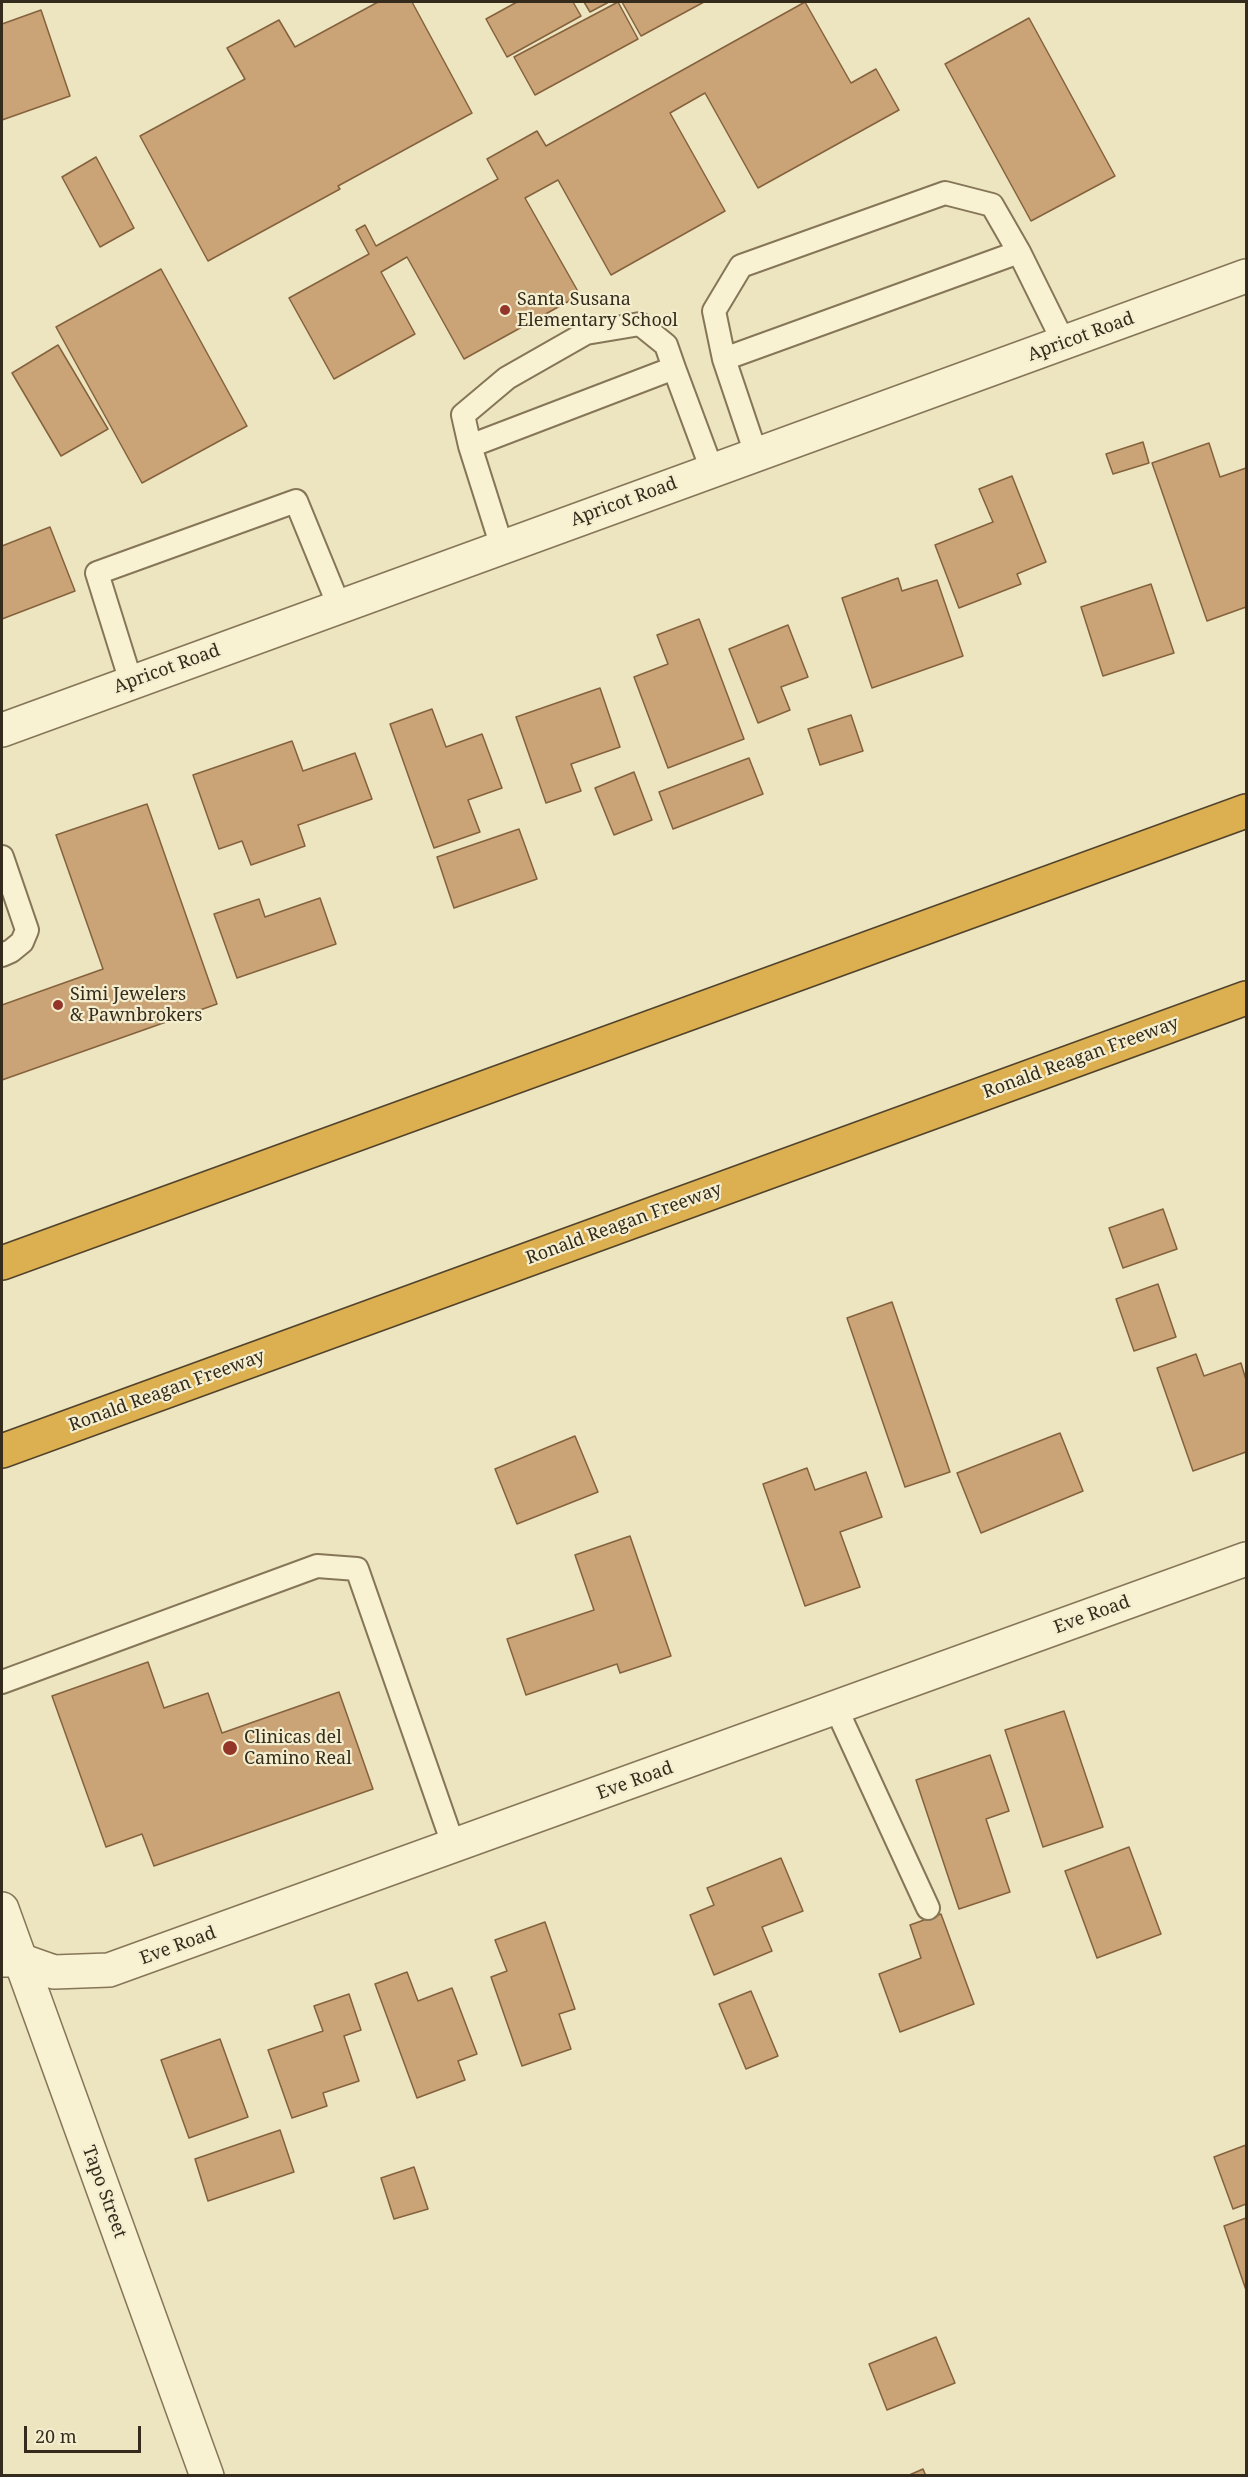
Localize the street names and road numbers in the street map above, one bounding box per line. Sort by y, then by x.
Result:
street label: Apricot Road [1025,308,1137,366]
street label: Apricot Road [568,473,680,531]
street label: Apricot Road [111,640,223,698]
street label: Ronald Reagan Freeway [980,1012,1182,1104]
street label: Ronald Reagan Freeway [523,1178,725,1270]
street label: Ronald Reagan Freeway [66,1345,268,1437]
street label: Eve Road [1051,1591,1133,1639]
street label: Eve Road [594,1757,676,1805]
street label: Eve Road [137,1922,219,1970]
street label: Tapo Street [77,2143,131,2241]

